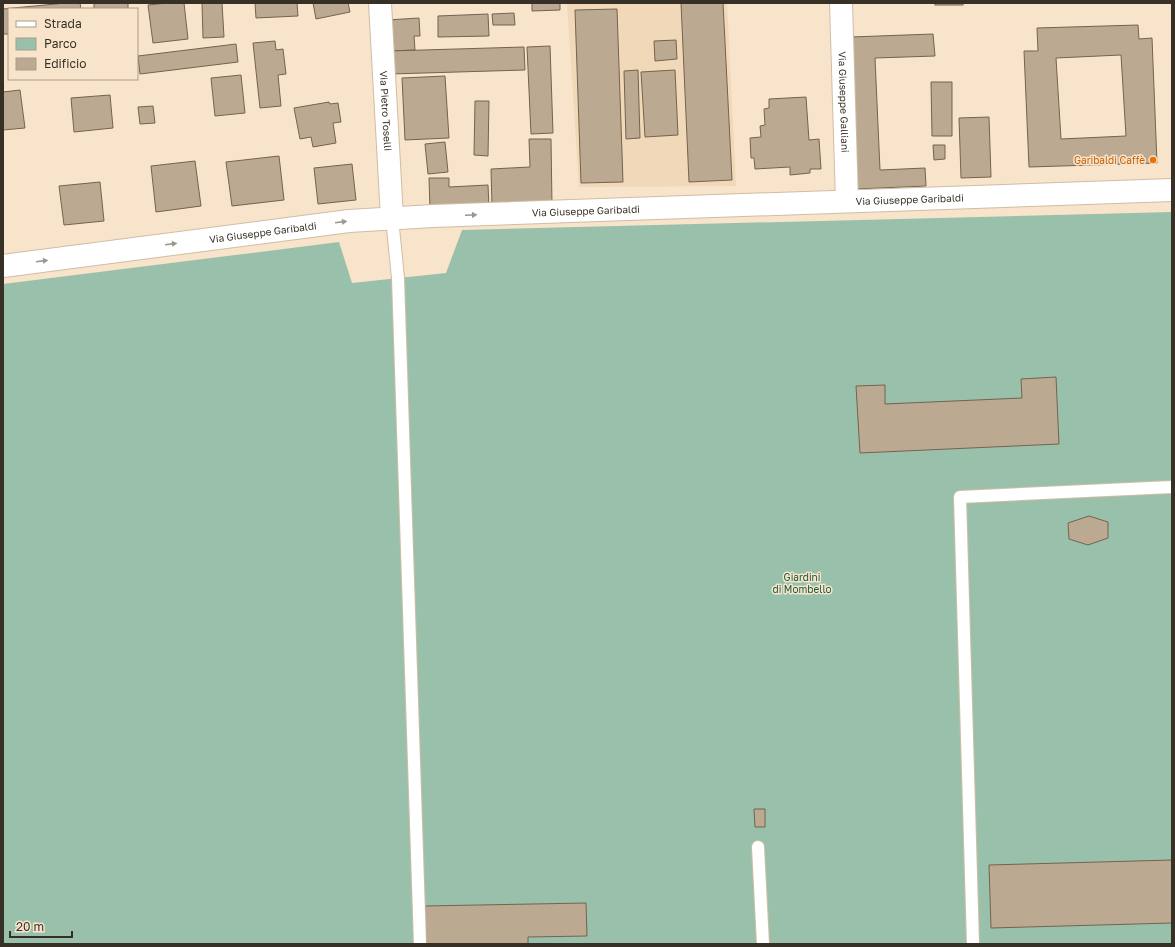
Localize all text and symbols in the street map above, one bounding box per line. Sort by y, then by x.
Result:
legend [8,8,138,80]
text: Strada [44,16,82,31]
text: Parco [44,36,77,51]
street label: Via Giuseppe Galliani [836,51,852,153]
text: Edificio [44,56,86,71]
street label: Via Pietro Toselli [378,70,394,151]
place label: Garibaldi Caffè [1074,154,1145,166]
marker: Garibaldi Caffè [1148,155,1158,165]
street label: Via Giuseppe Garibaldi [855,191,964,207]
street label: Via Giuseppe Garibaldi [532,203,640,219]
one-way arrow [465,212,478,218]
street label: Via Giuseppe Garibaldi [208,219,317,245]
one-way arrow [335,219,347,225]
one-way arrow [165,241,177,247]
one-way arrow [36,258,48,264]
park label: Giardini di Mombello [772,571,832,595]
scale bar [10,913,72,939]
text: 20 m [16,919,44,934]

